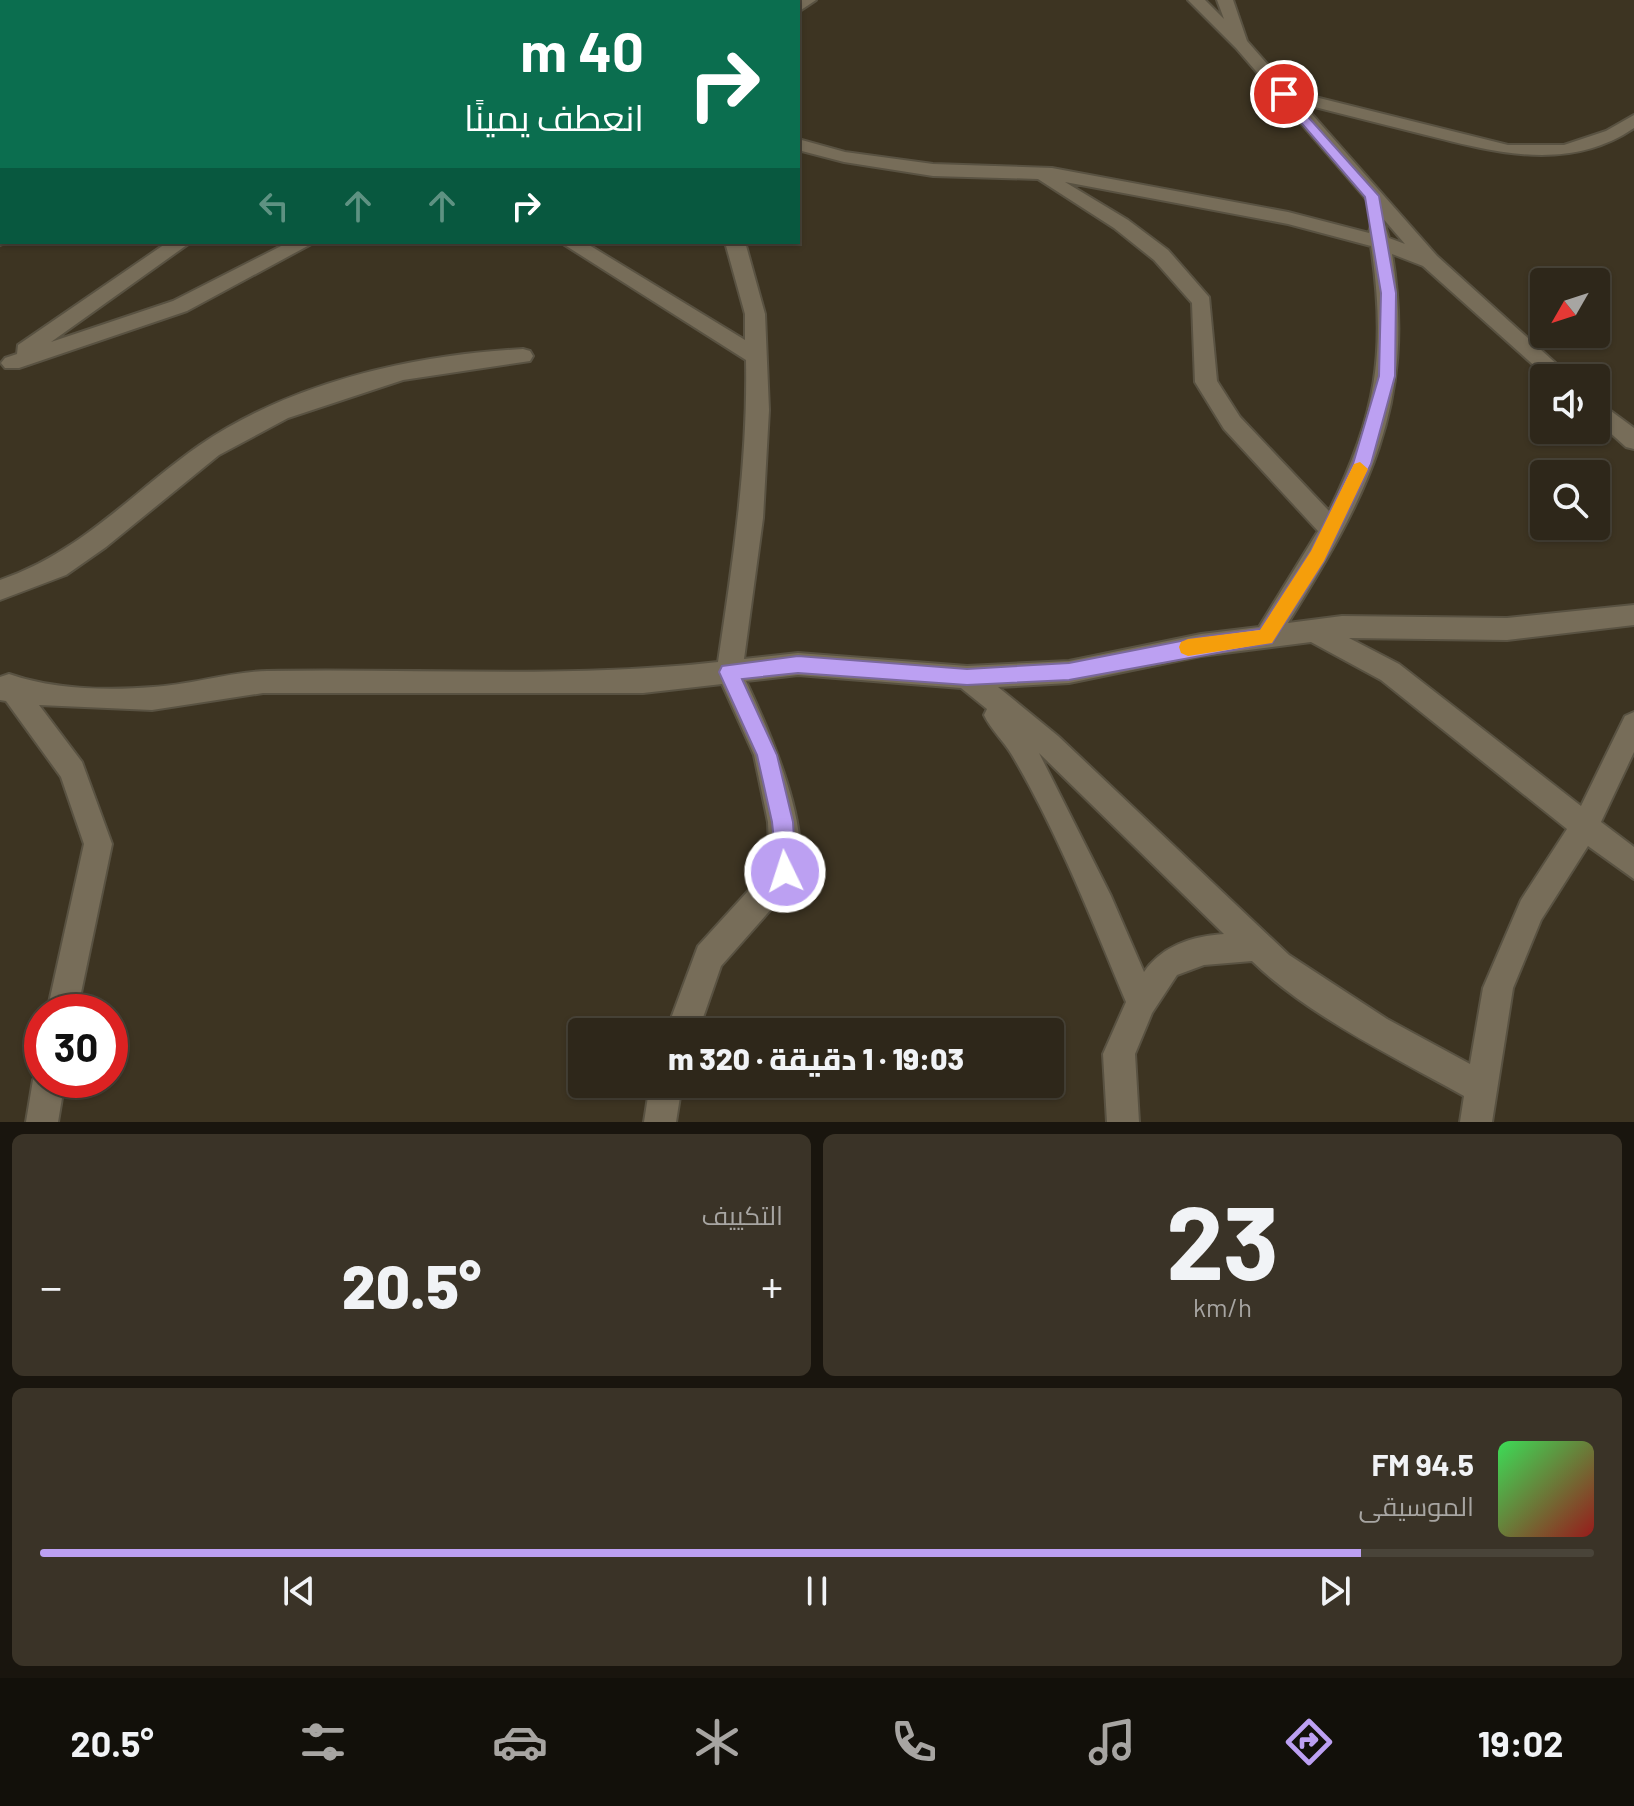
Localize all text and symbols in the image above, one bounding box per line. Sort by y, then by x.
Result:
text: 40 m [520,16,644,83]
icon: right [672,32,776,136]
pin [1250,60,1318,128]
icon: arrive [1262,72,1306,116]
text: انعطف يمينًا [464,95,644,138]
icon: left [252,184,296,228]
icon: ahead [336,184,380,228]
icon: ahead [420,184,464,228]
icon: right [504,184,548,228]
north arrow [1530,268,1610,348]
map controls [1530,268,1610,540]
button: sound [1530,364,1610,444]
button: search [1530,460,1610,540]
position arrow [743,830,827,914]
speed limit sign: 30 [24,994,128,1098]
text: 19:03 · 1 دقيقة · 320 m [668,1040,964,1076]
text: 23 [1166,1176,1279,1301]
text: التكييف [701,1199,783,1230]
text: 20.5° [342,1249,481,1321]
text: − [40,1259,62,1312]
text: + [761,1259,783,1312]
text: km/h [1193,1291,1252,1322]
text: 94.5 FM [1371,1446,1474,1482]
text: الموسيقى [1359,1490,1474,1521]
icon: previous [277,1569,321,1613]
icon: pause [795,1569,839,1613]
icon: next [1313,1569,1357,1613]
icon: filters [295,1714,351,1770]
icon: car [492,1714,548,1770]
icon: climate [689,1714,745,1770]
icon: phone [886,1714,942,1770]
icon: music [1084,1714,1140,1770]
icon: directions [1281,1714,1337,1770]
text: 20.5° [71,1721,154,1764]
text: 19:02 [1478,1721,1563,1764]

